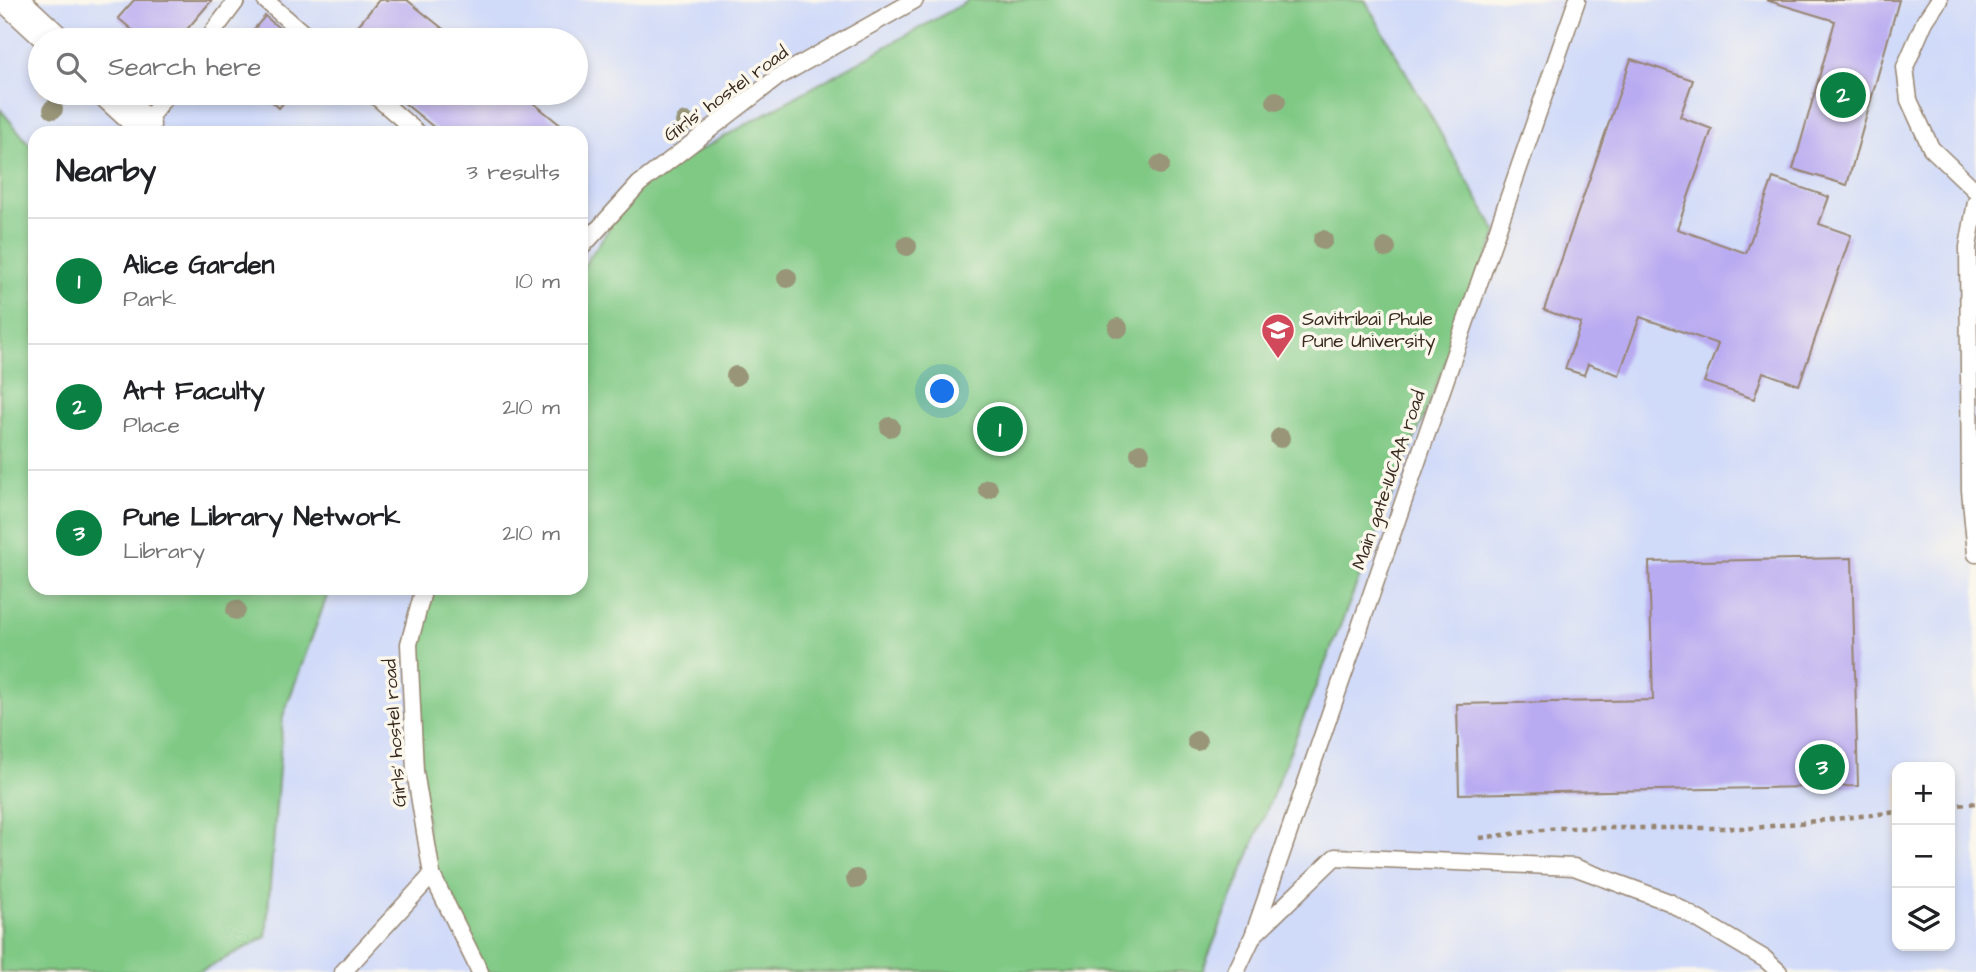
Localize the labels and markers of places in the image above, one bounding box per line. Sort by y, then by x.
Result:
pin: 2 [1820,69,1866,121]
place label: Savitribai Phule Pune University [1302,306,1436,356]
school or university icon: Savitribai Phule Pune University [1259,311,1297,360]
pin: 1 [977,403,1023,455]
pin: 3 [1799,741,1845,793]

